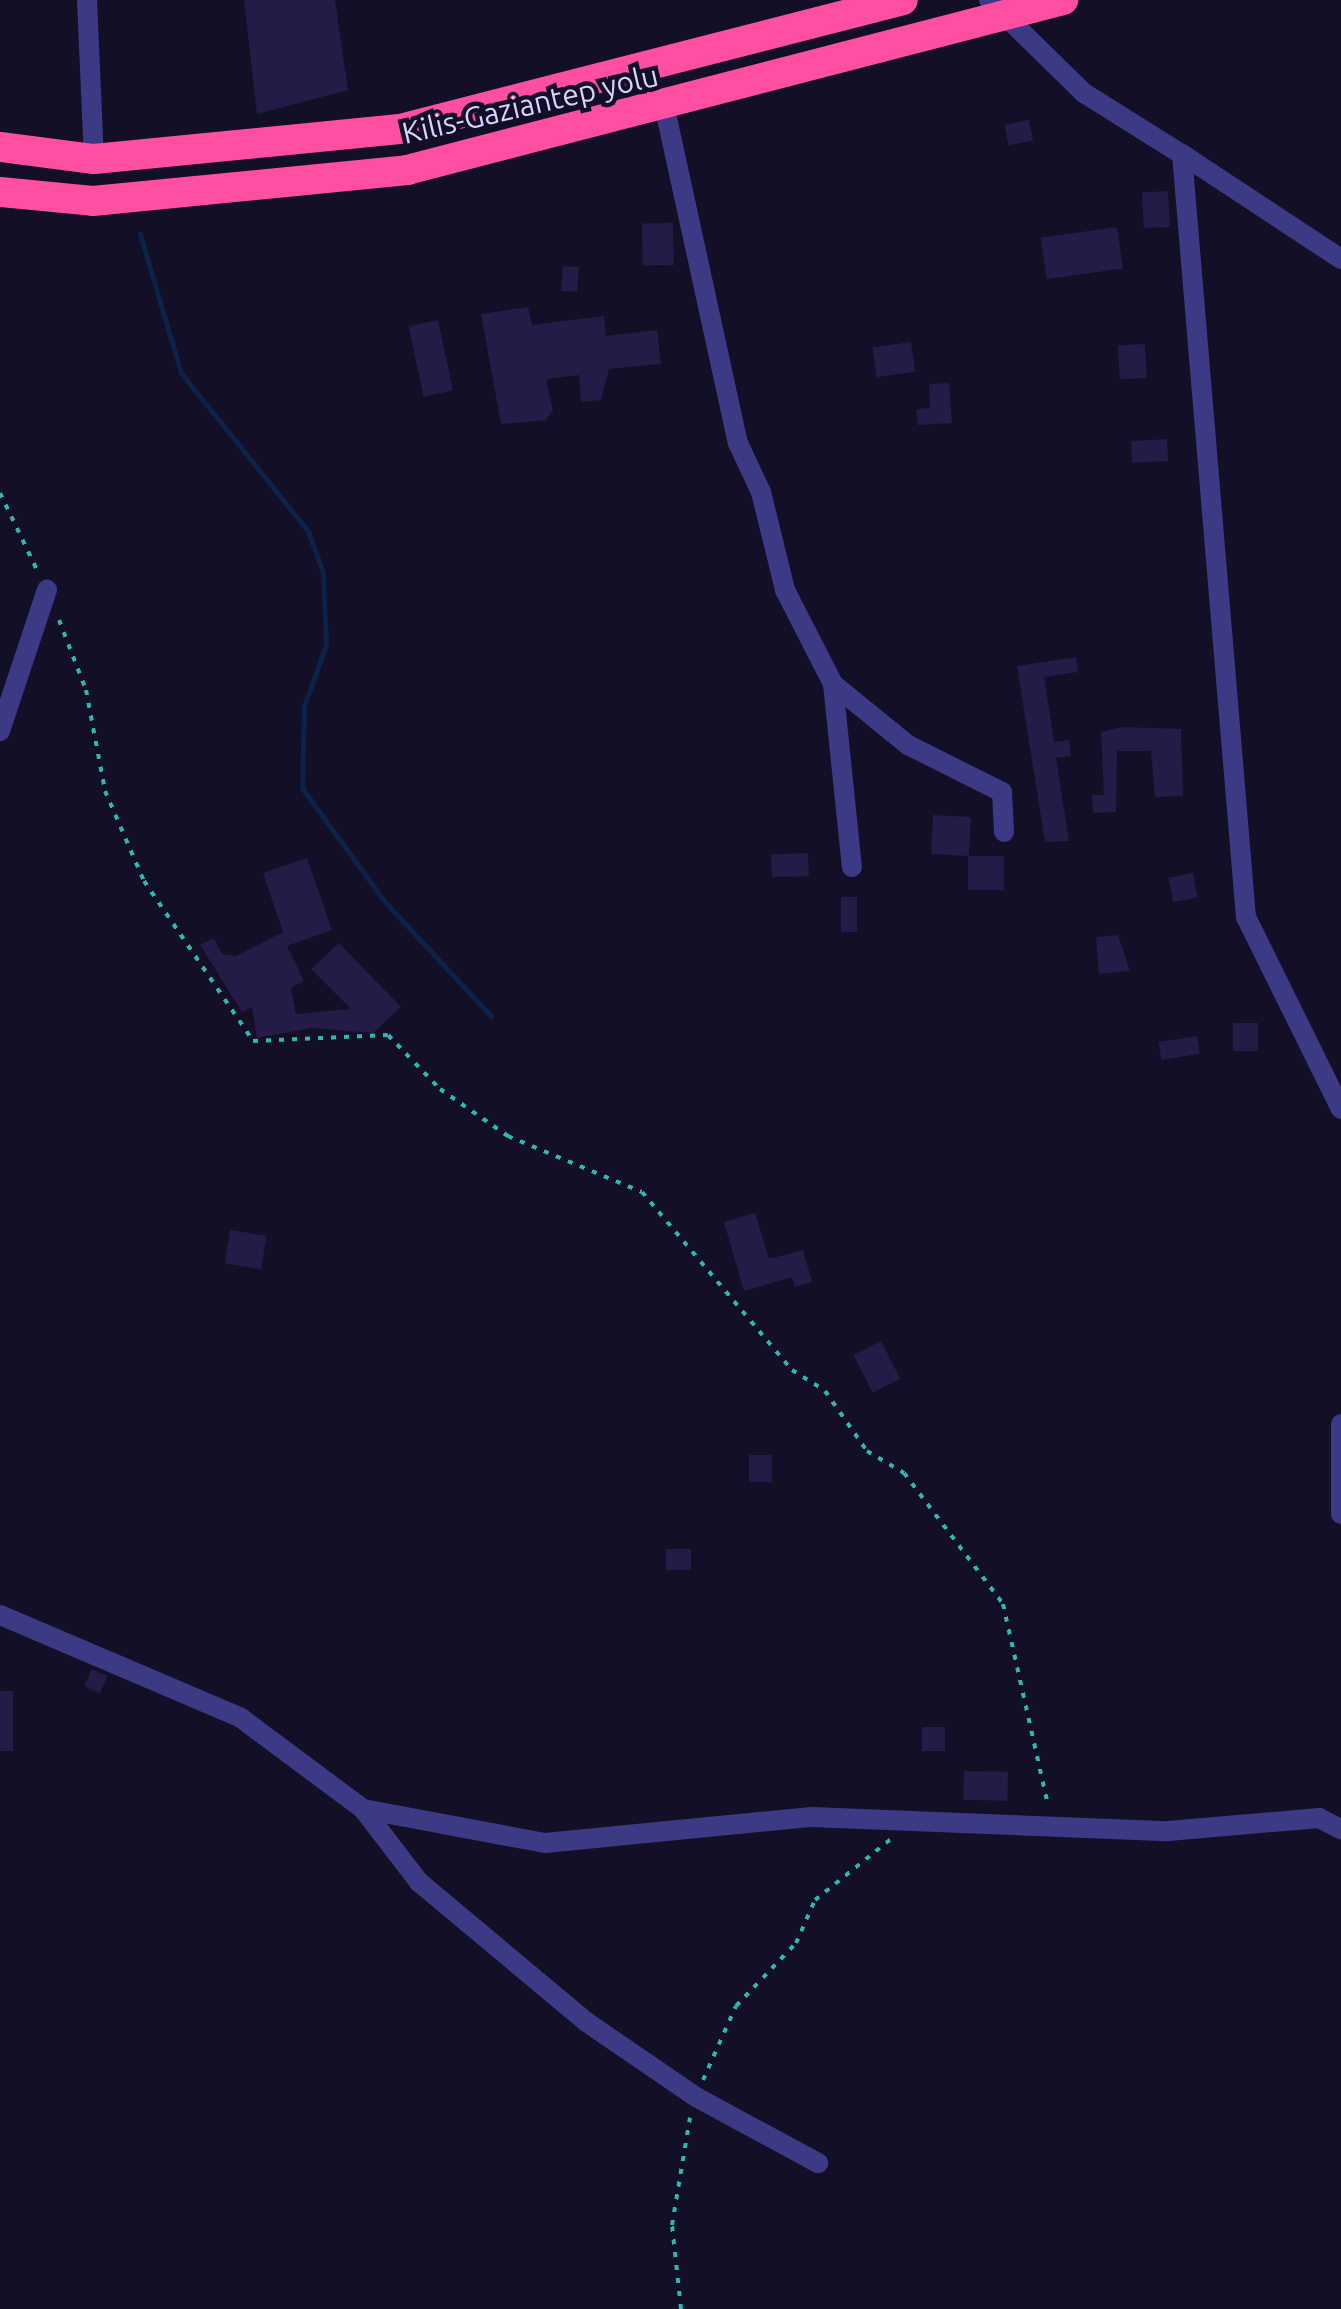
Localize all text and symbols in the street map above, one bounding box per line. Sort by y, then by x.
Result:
street label: Kilis-Gaziantep yolu [398,57,662,151]

